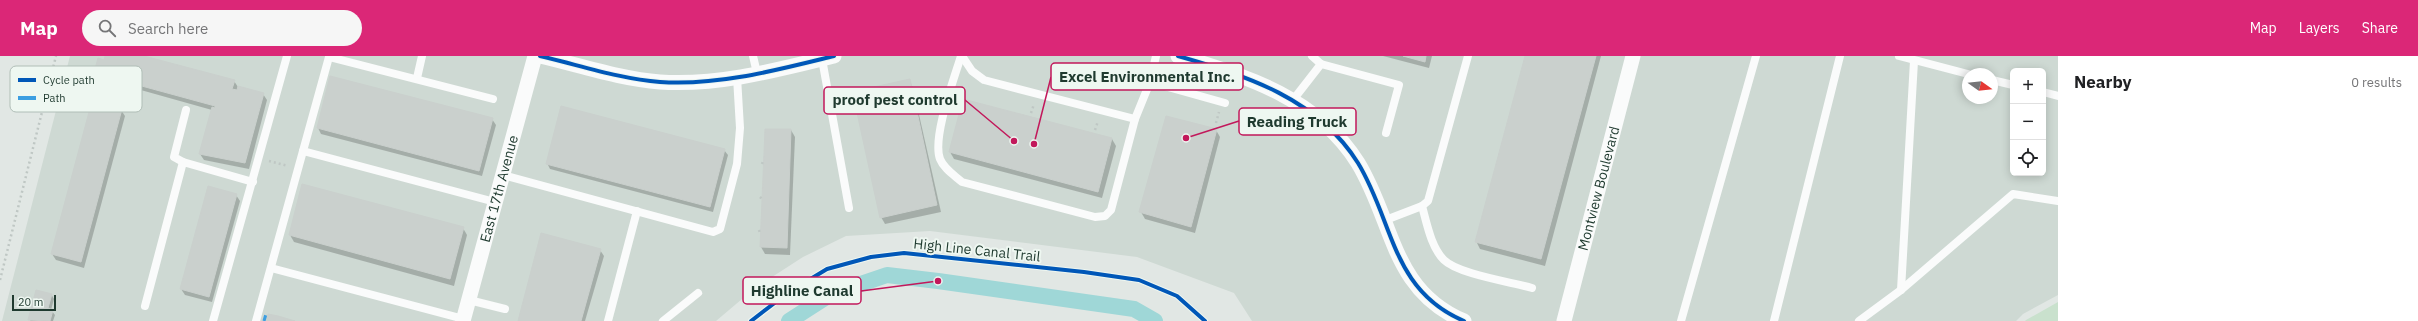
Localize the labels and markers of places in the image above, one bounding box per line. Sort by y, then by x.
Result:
callout: Excel Environmental Inc. [1051,63,1243,90]
callout: proof pest control [824,87,965,114]
callout: Reading Truck [1239,108,1356,135]
callout: Highline Canal [743,277,861,304]

